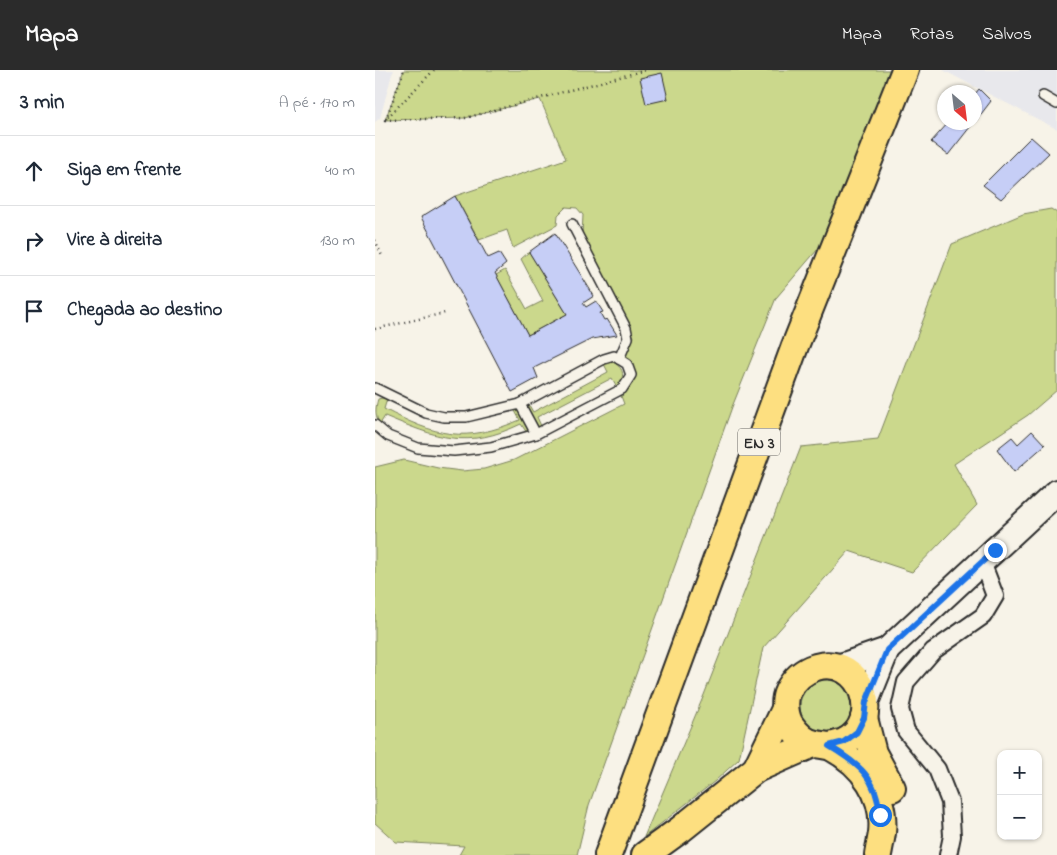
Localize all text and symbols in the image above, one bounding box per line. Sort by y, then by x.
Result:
text: Mapa [25,18,79,53]
text: Mapa [842,22,882,48]
text: Rotas [910,22,954,48]
text: Salvos [982,22,1032,48]
north arrow [937,85,982,130]
text: 3 min [20,88,64,118]
text: A pé · 170 m [279,91,355,115]
icon: ahead [20,157,48,185]
text: Siga em frente [67,157,181,184]
text: 40 m [325,159,355,183]
icon: right [20,227,48,255]
text: Vire à direita [67,227,162,254]
text: 130 m [320,229,355,253]
icon: arrive [20,297,48,325]
text: Chegada ao destino [67,297,222,324]
road number: EN 3 [738,428,780,456]
route end [984,539,1007,562]
map controls [997,750,1042,840]
button: + [997,750,1042,795]
button: − [997,795,1042,840]
route start [869,804,892,827]

